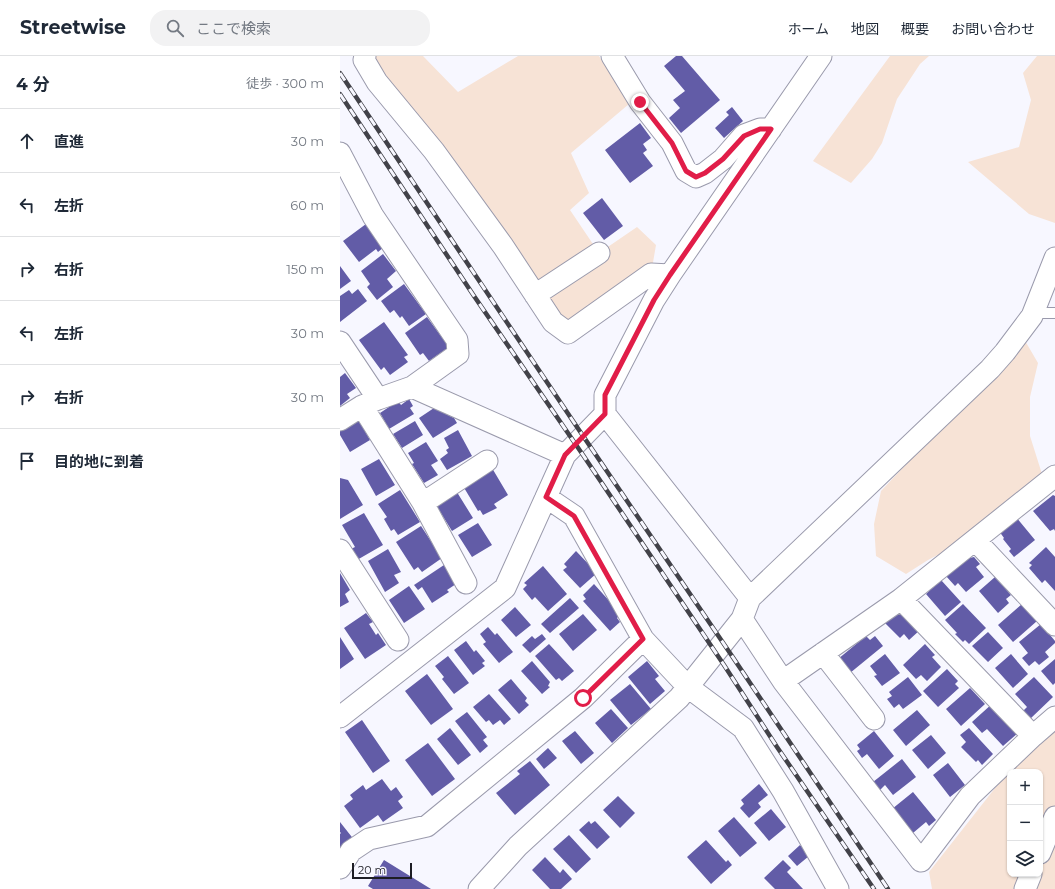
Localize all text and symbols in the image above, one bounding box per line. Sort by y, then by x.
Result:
search box [150,10,430,46]
text: Streetwise [20,16,126,39]
icon: search [164,17,186,39]
text: ここで検索 [196,19,271,38]
text: ホーム [787,20,829,38]
text: 地図 [851,20,879,38]
text: 概要 [901,20,929,38]
text: お問い合わせ [951,20,1035,38]
text: 4 分 [16,74,50,94]
text: 徒歩 · 300 m [246,75,324,91]
route end [631,93,649,111]
icon: ahead [16,130,38,152]
text: 直進 [54,132,84,151]
text: 30 m [291,133,324,149]
icon: left [16,194,38,216]
text: 左折 [54,196,84,215]
text: 60 m [290,197,324,213]
icon: right [16,258,38,280]
text: 右折 [54,260,84,279]
text: 150 m [286,261,324,277]
icon: left [16,322,38,344]
text: 左折 [54,324,84,343]
text: 30 m [291,325,324,341]
icon: right [16,386,38,408]
text: 右折 [54,388,84,407]
text: 30 m [291,389,324,405]
icon: arrive [16,450,38,472]
text: 目的地に到着 [54,452,144,471]
route start [574,689,592,707]
map controls [1007,769,1043,877]
button: + [1007,769,1043,805]
button: − [1007,805,1043,841]
button: layers [1007,841,1043,877]
scale bar [352,861,412,880]
text: 20 m [358,863,386,877]

